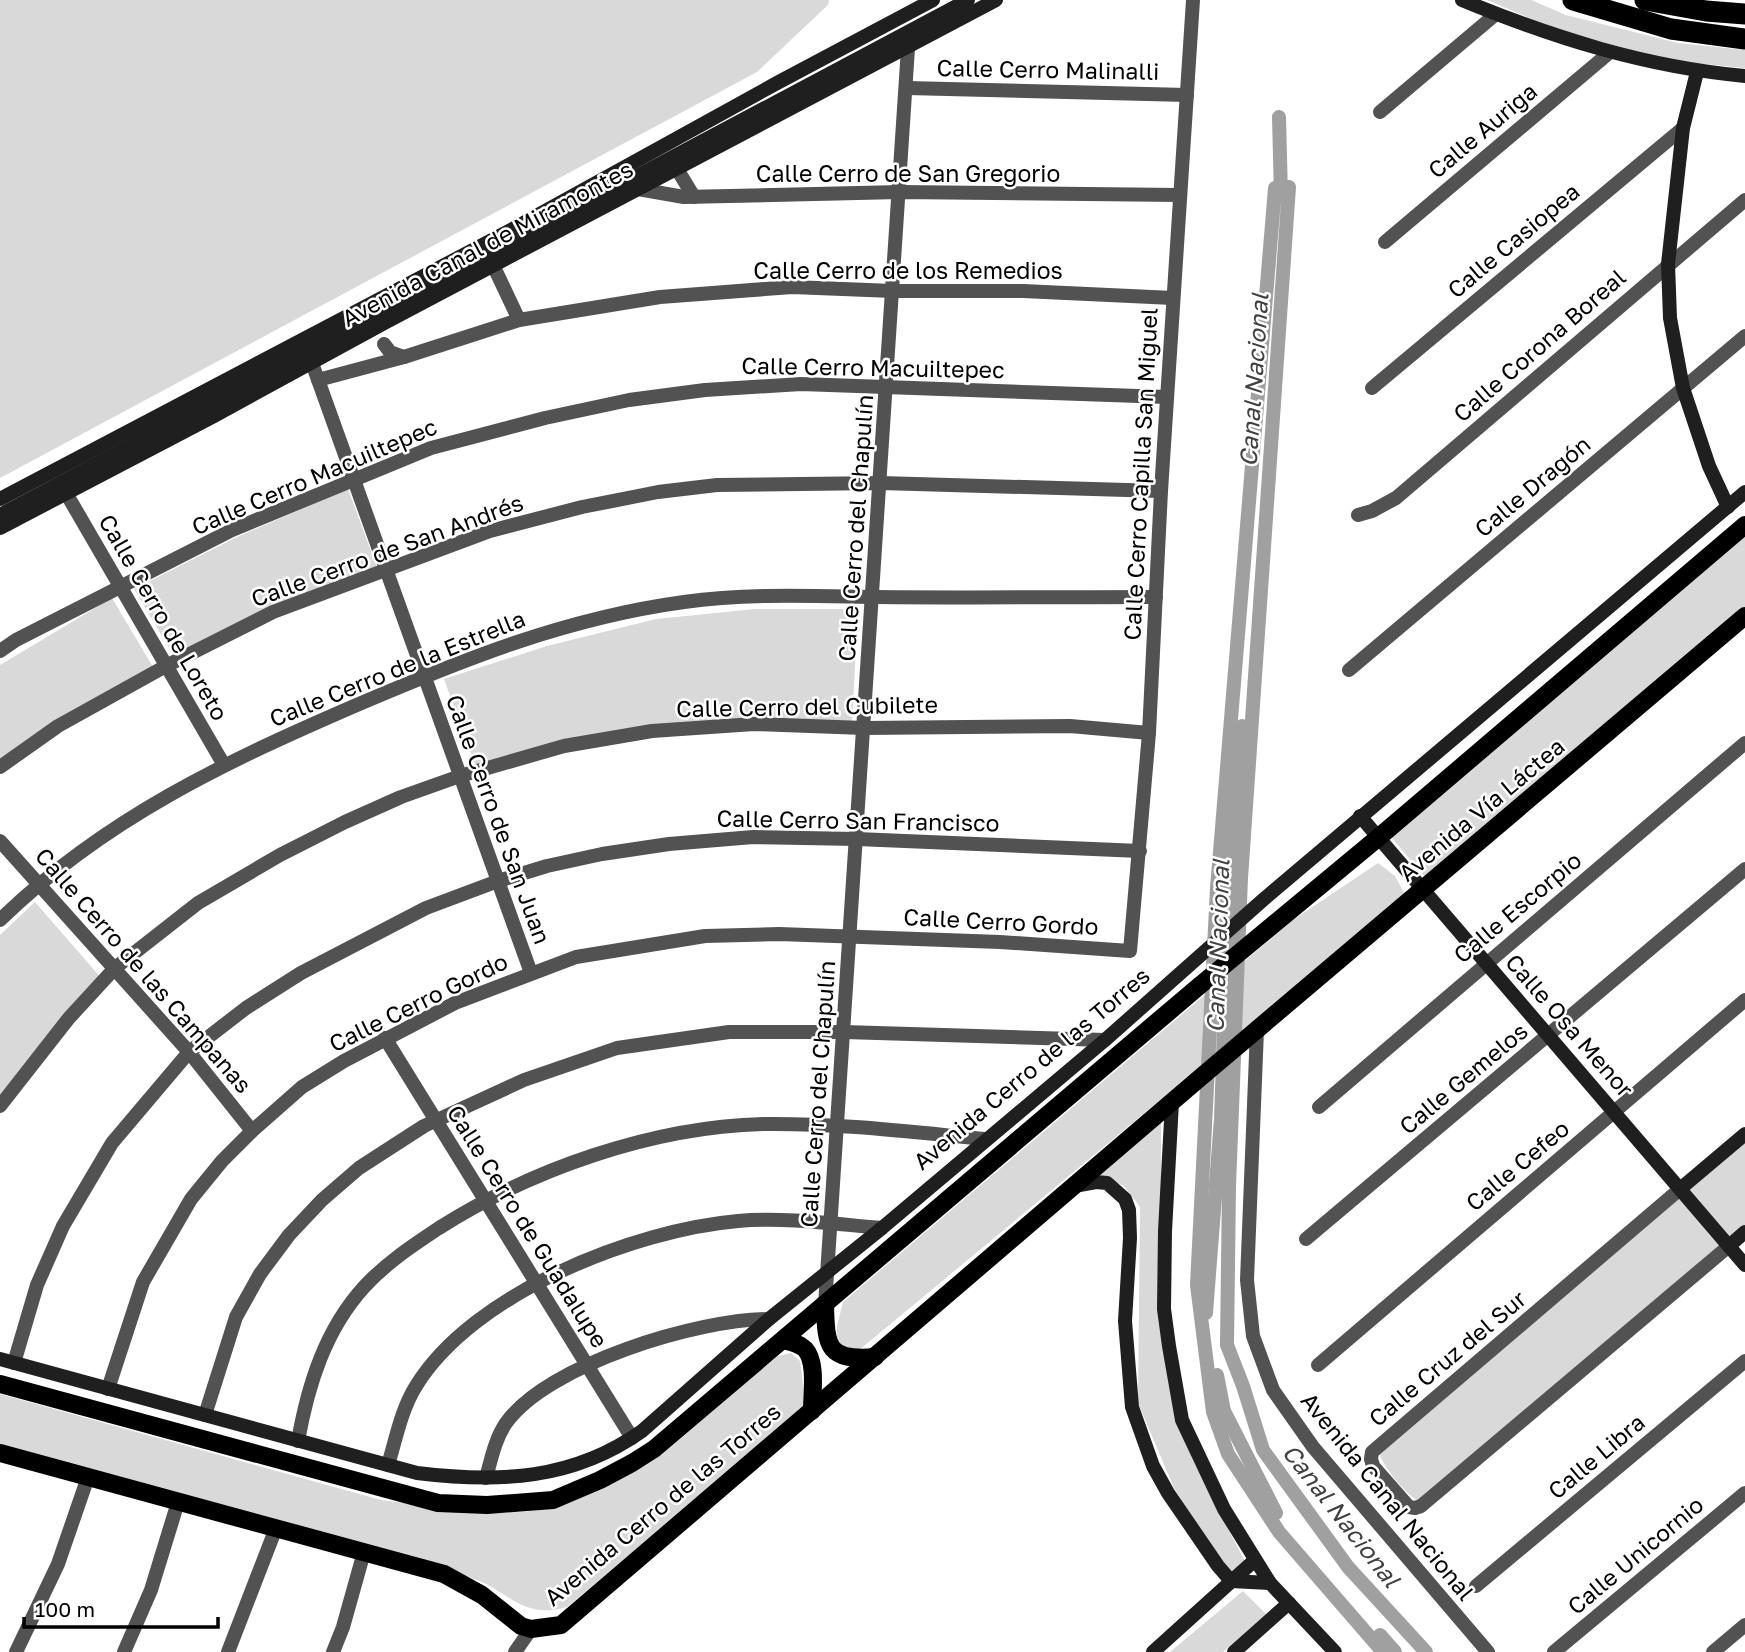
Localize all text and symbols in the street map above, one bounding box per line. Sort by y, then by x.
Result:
street label: Calle Cerro Malinalli [936,53,1160,85]
street label: Calle Auriga [1422,76,1542,184]
street label: Avenida Canal de Miramontes [337,154,637,332]
street label: Calle Cerro de San Gregorio [756,159,1060,187]
street label: Calle Casiopea [1441,177,1585,303]
street label: Calle Cerro de los Remedios [753,256,1063,284]
street label: Calle Corona Boreal [1447,263,1631,427]
water label: Canal Nacional [1232,291,1274,468]
street label: Calle Cerro Capilla San Miguel [1117,307,1163,641]
street label: Calle Cerro Macuiltepec [741,351,1005,383]
street label: Calle Cerro del Chapulín [832,394,878,662]
street label: Calle Cerro Macuiltepec [187,412,441,540]
street label: Calle Dragón [1469,430,1595,542]
street label: Calle Cerro de San Andrés [247,488,527,612]
street label: Calle Cerro de Loreto [94,509,234,725]
street label: Calle Cerro de la Estrella [265,604,529,732]
street label: Calle Cerro del Cubilete [676,690,938,722]
street label: Calle Cerro de San Juan [441,691,557,947]
street label: Avenida Vía Láctea [1392,732,1570,886]
street label: Calle Cerro San Francisco [716,804,1000,836]
street label: Calle Cerro de las Campanas [30,842,258,1098]
street label: Calle Escorpio [1448,846,1586,968]
water label: Canal Nacional [1199,857,1235,1033]
street label: Calle Cerro Gordo [903,902,1099,940]
street label: Calle Cerro Gordo [324,947,512,1057]
street label: Calle Osa Menor [1500,948,1640,1102]
street label: Calle Cerro del Chapulín [794,960,840,1228]
street label: Avenida Cerro de las Torres [907,961,1155,1175]
street label: Calle Gemelos [1393,1016,1533,1140]
street label: Calle Cerro de Guadalupe [442,1100,614,1352]
street label: Calle Cefeo [1460,1114,1574,1216]
street label: Calle Cruz del Sur [1363,1284,1531,1432]
street label: Avenida Canal Nacional [1296,1387,1480,1605]
street label: Avenida Cerro de las Torres [538,1397,786,1611]
street label: Calle Libra [1542,1408,1650,1504]
water label: Canal Nacional [1277,1438,1407,1592]
street label: Calle Unicornio [1561,1490,1709,1620]
scale bar [24,1586,219,1630]
text: 100 m [35,1596,95,1622]

